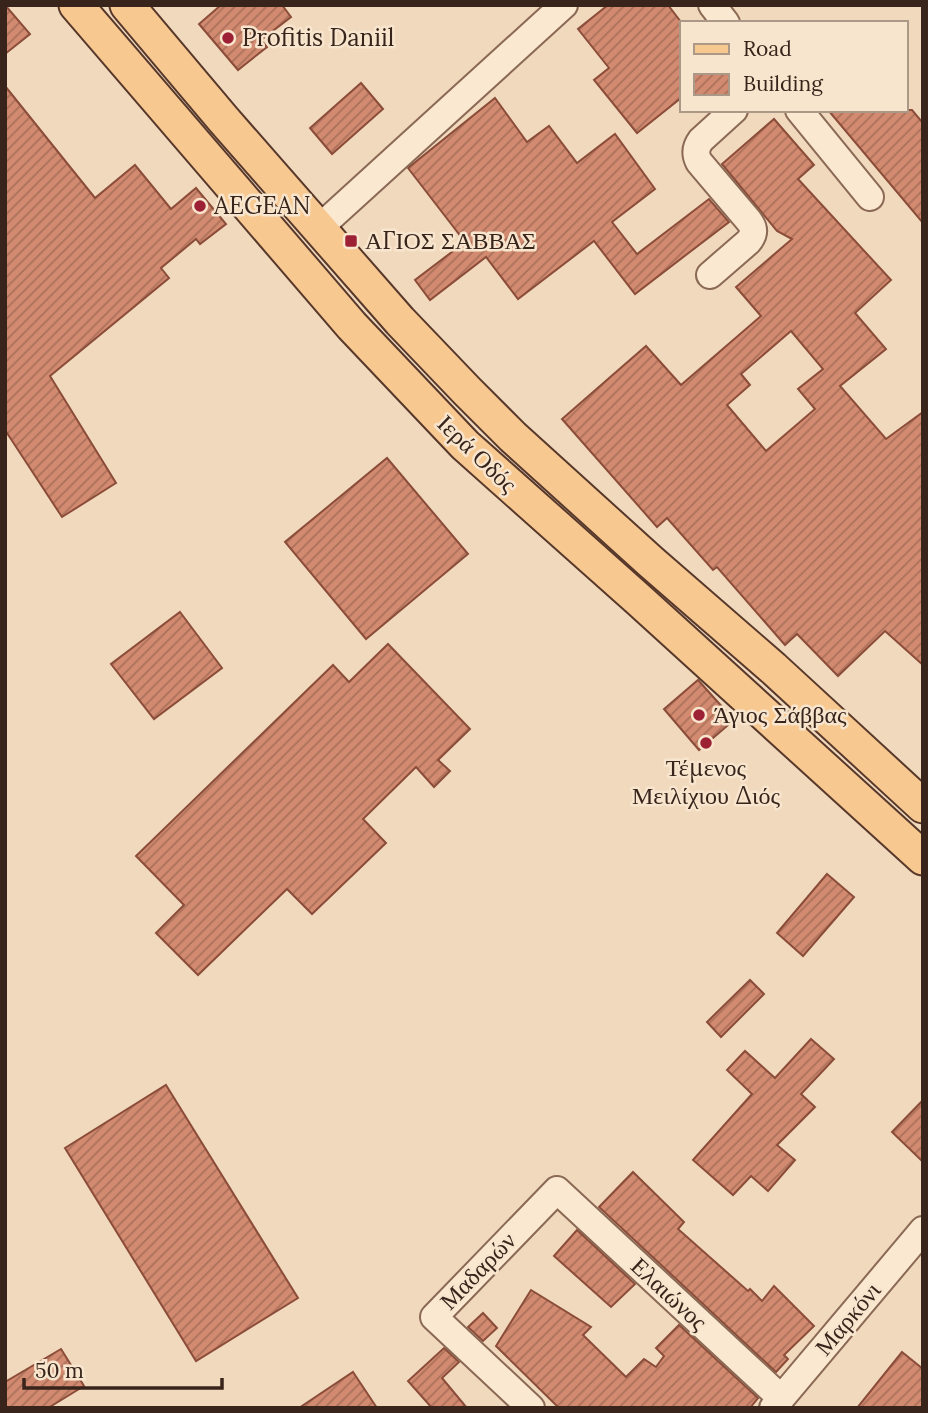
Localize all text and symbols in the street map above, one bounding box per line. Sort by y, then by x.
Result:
legend [680,21,907,112]
place label: Profitis Daniil [242,22,394,53]
marker: Profitis Daniil [220,30,236,46]
text: Road [743,35,792,62]
text: Building [743,70,823,97]
place label: AEGEAN [213,190,310,221]
marker: AEGEAN [192,198,208,214]
place label: ΑΓΙΟΣ ΣΑΒΒΑΣ [365,225,536,256]
marker: ΑΓΙΟΣ ΣΑΒΒΑΣ [343,233,359,249]
street label: Ιερά Οδός [431,408,524,500]
place label: Άγιος Σάββας [713,699,847,730]
marker: Άγιος Σάββας [691,707,707,723]
marker: Τέμενος Μειλίχιου Διός [698,735,714,751]
place label: Τέμενος Μειλίχιου Διός [632,752,780,811]
street label: Μαδαρών [433,1225,522,1316]
street label: Ελαιώνος [625,1250,714,1337]
street label: Μαρκόνι [808,1275,888,1362]
scale bar [24,1346,222,1390]
text: 50 m [35,1357,84,1384]

